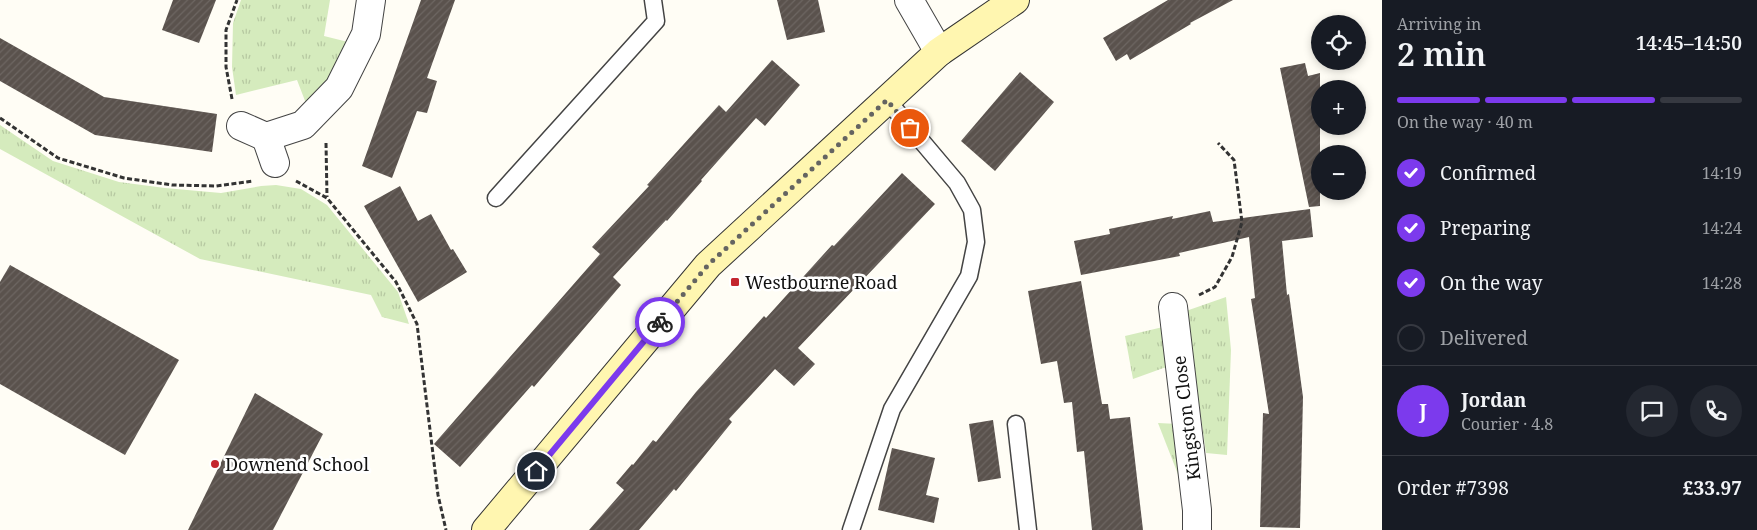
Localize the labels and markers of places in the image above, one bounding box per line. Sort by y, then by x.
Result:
pin [889,107,931,149]
place label: Westbourne Road [745,270,898,294]
marker: Westbourne Road [729,276,741,288]
pin [515,450,557,492]
place label: Downend School [225,452,369,476]
marker: Downend School [209,458,221,470]

